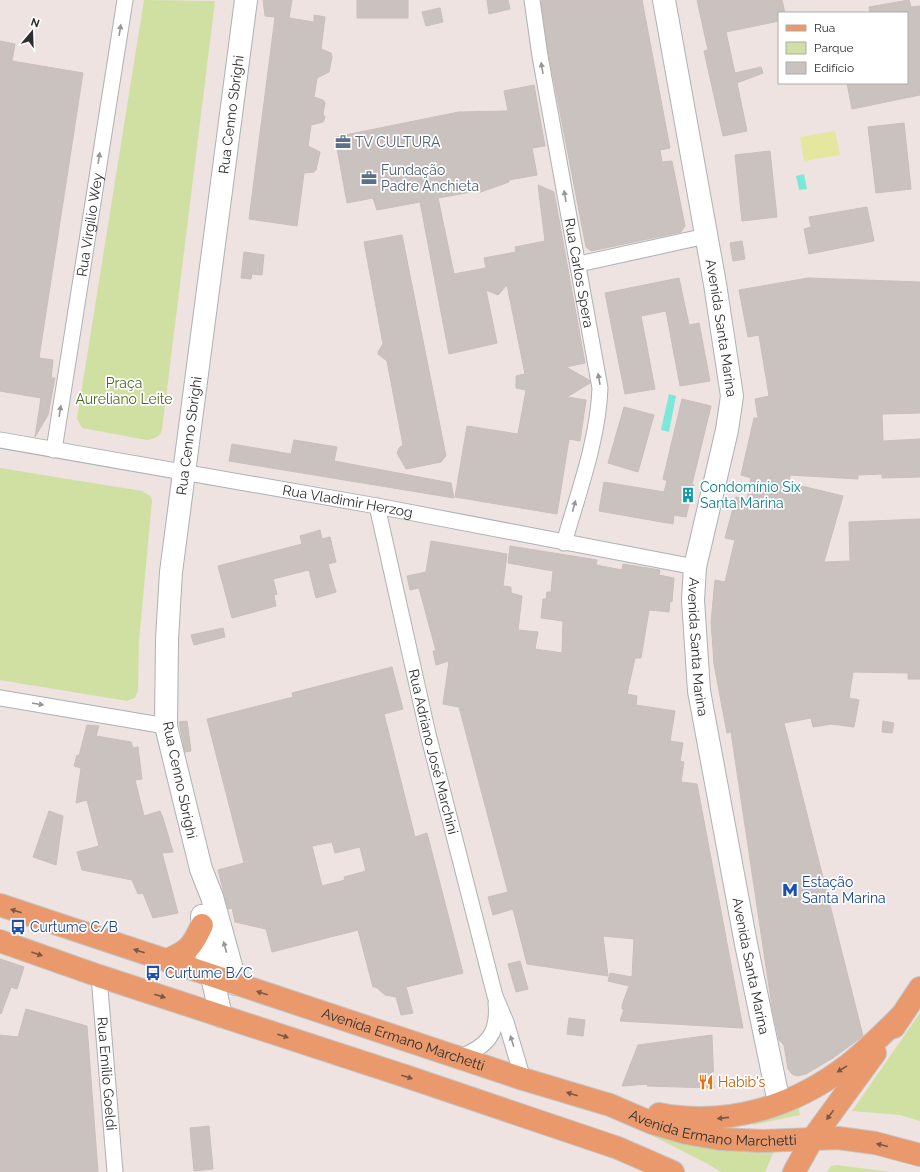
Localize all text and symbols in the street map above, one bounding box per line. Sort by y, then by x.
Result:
north arrow [12,12,52,52]
legend [778,12,908,84]
text: N [29,16,41,31]
text: Rua [814,21,835,35]
one-way arrow [117,24,123,36]
text: Parque [814,41,854,55]
street label: Rua Cenno Sbrighi [215,54,247,175]
text: Edifício [814,61,854,75]
one-way arrow [539,62,545,74]
office icon: TV CULTURA [334,133,352,151]
place label: TV CULTURA [355,134,441,150]
one-way arrow [96,152,102,164]
place label: Fundação Padre Anchieta [381,162,479,194]
office icon: Fundação Padre Anchieta [360,169,378,187]
street label: Rua Virgílio Wey [73,171,106,278]
one-way arrow [562,190,568,202]
street label: Rua Carlos Spera [561,217,597,329]
street label: Avenida Santa Marina [703,258,740,398]
one-way arrow [595,373,601,385]
park label: Praça Aureliano Leite [75,375,173,407]
street label: Rua Cenno Sbrighi [173,375,205,496]
one-way arrow [57,405,63,417]
place label: Condomínio Six Santa Marina [700,479,801,511]
street label: Rua Vladimir Herzog [281,482,414,521]
building icon: Condomínio Six Santa Marina [679,486,697,504]
one-way arrow [571,499,577,511]
street label: Avenida Santa Marina [685,577,712,718]
street label: Rua Adriano José Marchini [406,667,461,836]
one-way arrow [32,702,45,708]
street label: Rua Cenno Sbrighi [160,720,200,840]
place label: Estação Santa Marina [802,874,886,906]
metro station icon: Estação Santa Marina [781,881,799,899]
street label: Avenida Santa Marina [730,896,773,1036]
one-way arrow [9,907,21,913]
bus stop icon: Curtume C/B [9,918,27,936]
place label: Curtume C/B [30,919,118,935]
one-way arrow [222,940,228,952]
one-way arrow [133,948,145,954]
one-way arrow [31,951,43,957]
bus stop icon: Curtume B/C [144,964,162,982]
place label: Curtume B/C [165,965,253,981]
one-way arrow [256,989,268,995]
one-way arrow [154,993,166,999]
street label: Avenida Ermano Marchetti [320,1005,487,1074]
street label: Rua Emílio Goeldi [94,1016,120,1131]
one-way arrow [278,1034,290,1040]
one-way arrow [509,1035,515,1047]
one-way arrow [837,1065,847,1073]
restaurant icon: Habib's [697,1073,715,1091]
one-way arrow [401,1074,413,1080]
place label: Habib's [718,1074,766,1090]
one-way arrow [566,1091,578,1097]
street label: Avenida Ermano Marchetti [627,1106,797,1149]
one-way arrow [826,1109,834,1120]
one-way arrow [717,1114,729,1121]
one-way arrow [876,1142,888,1148]

